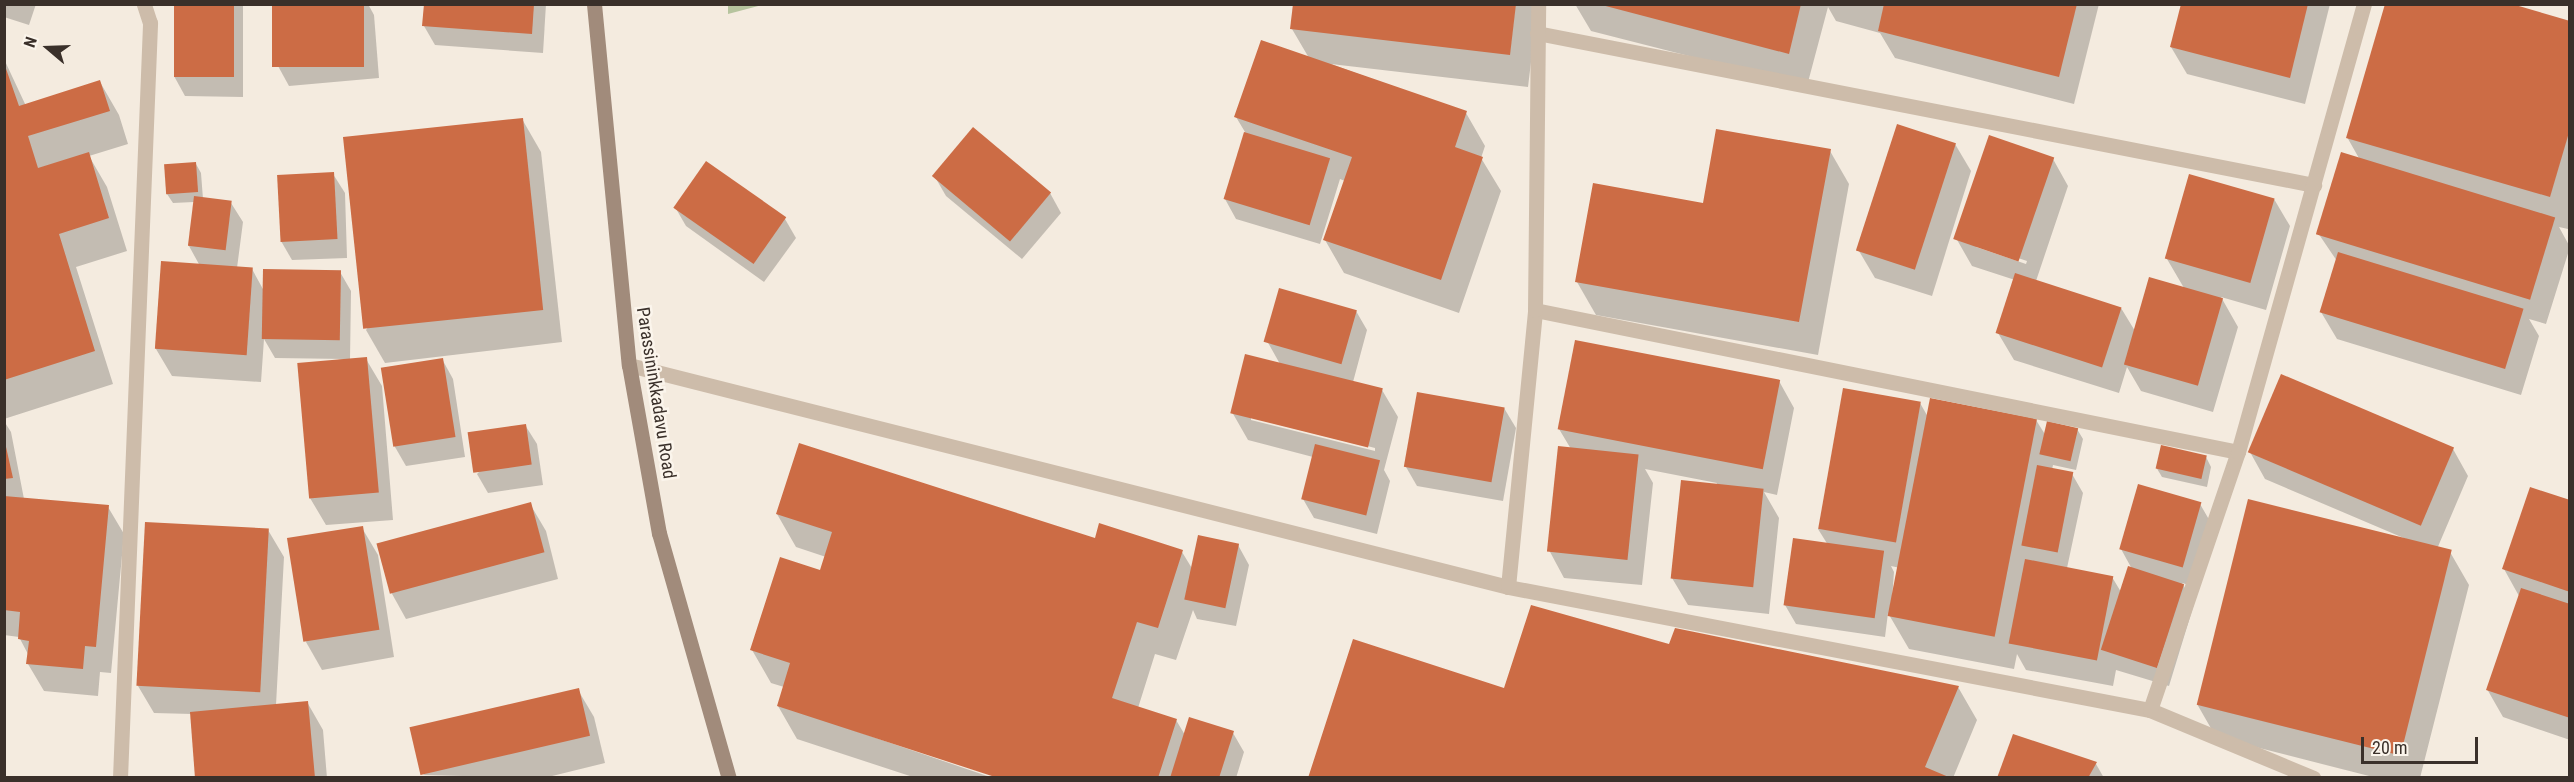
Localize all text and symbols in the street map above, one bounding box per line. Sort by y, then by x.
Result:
north arrow [18,18,78,78]
text: N [20,34,41,50]
street label: Parassininkkadavu Road [632,306,680,480]
scale bar [2364,725,2481,763]
text: 20 m [2372,737,2407,758]

